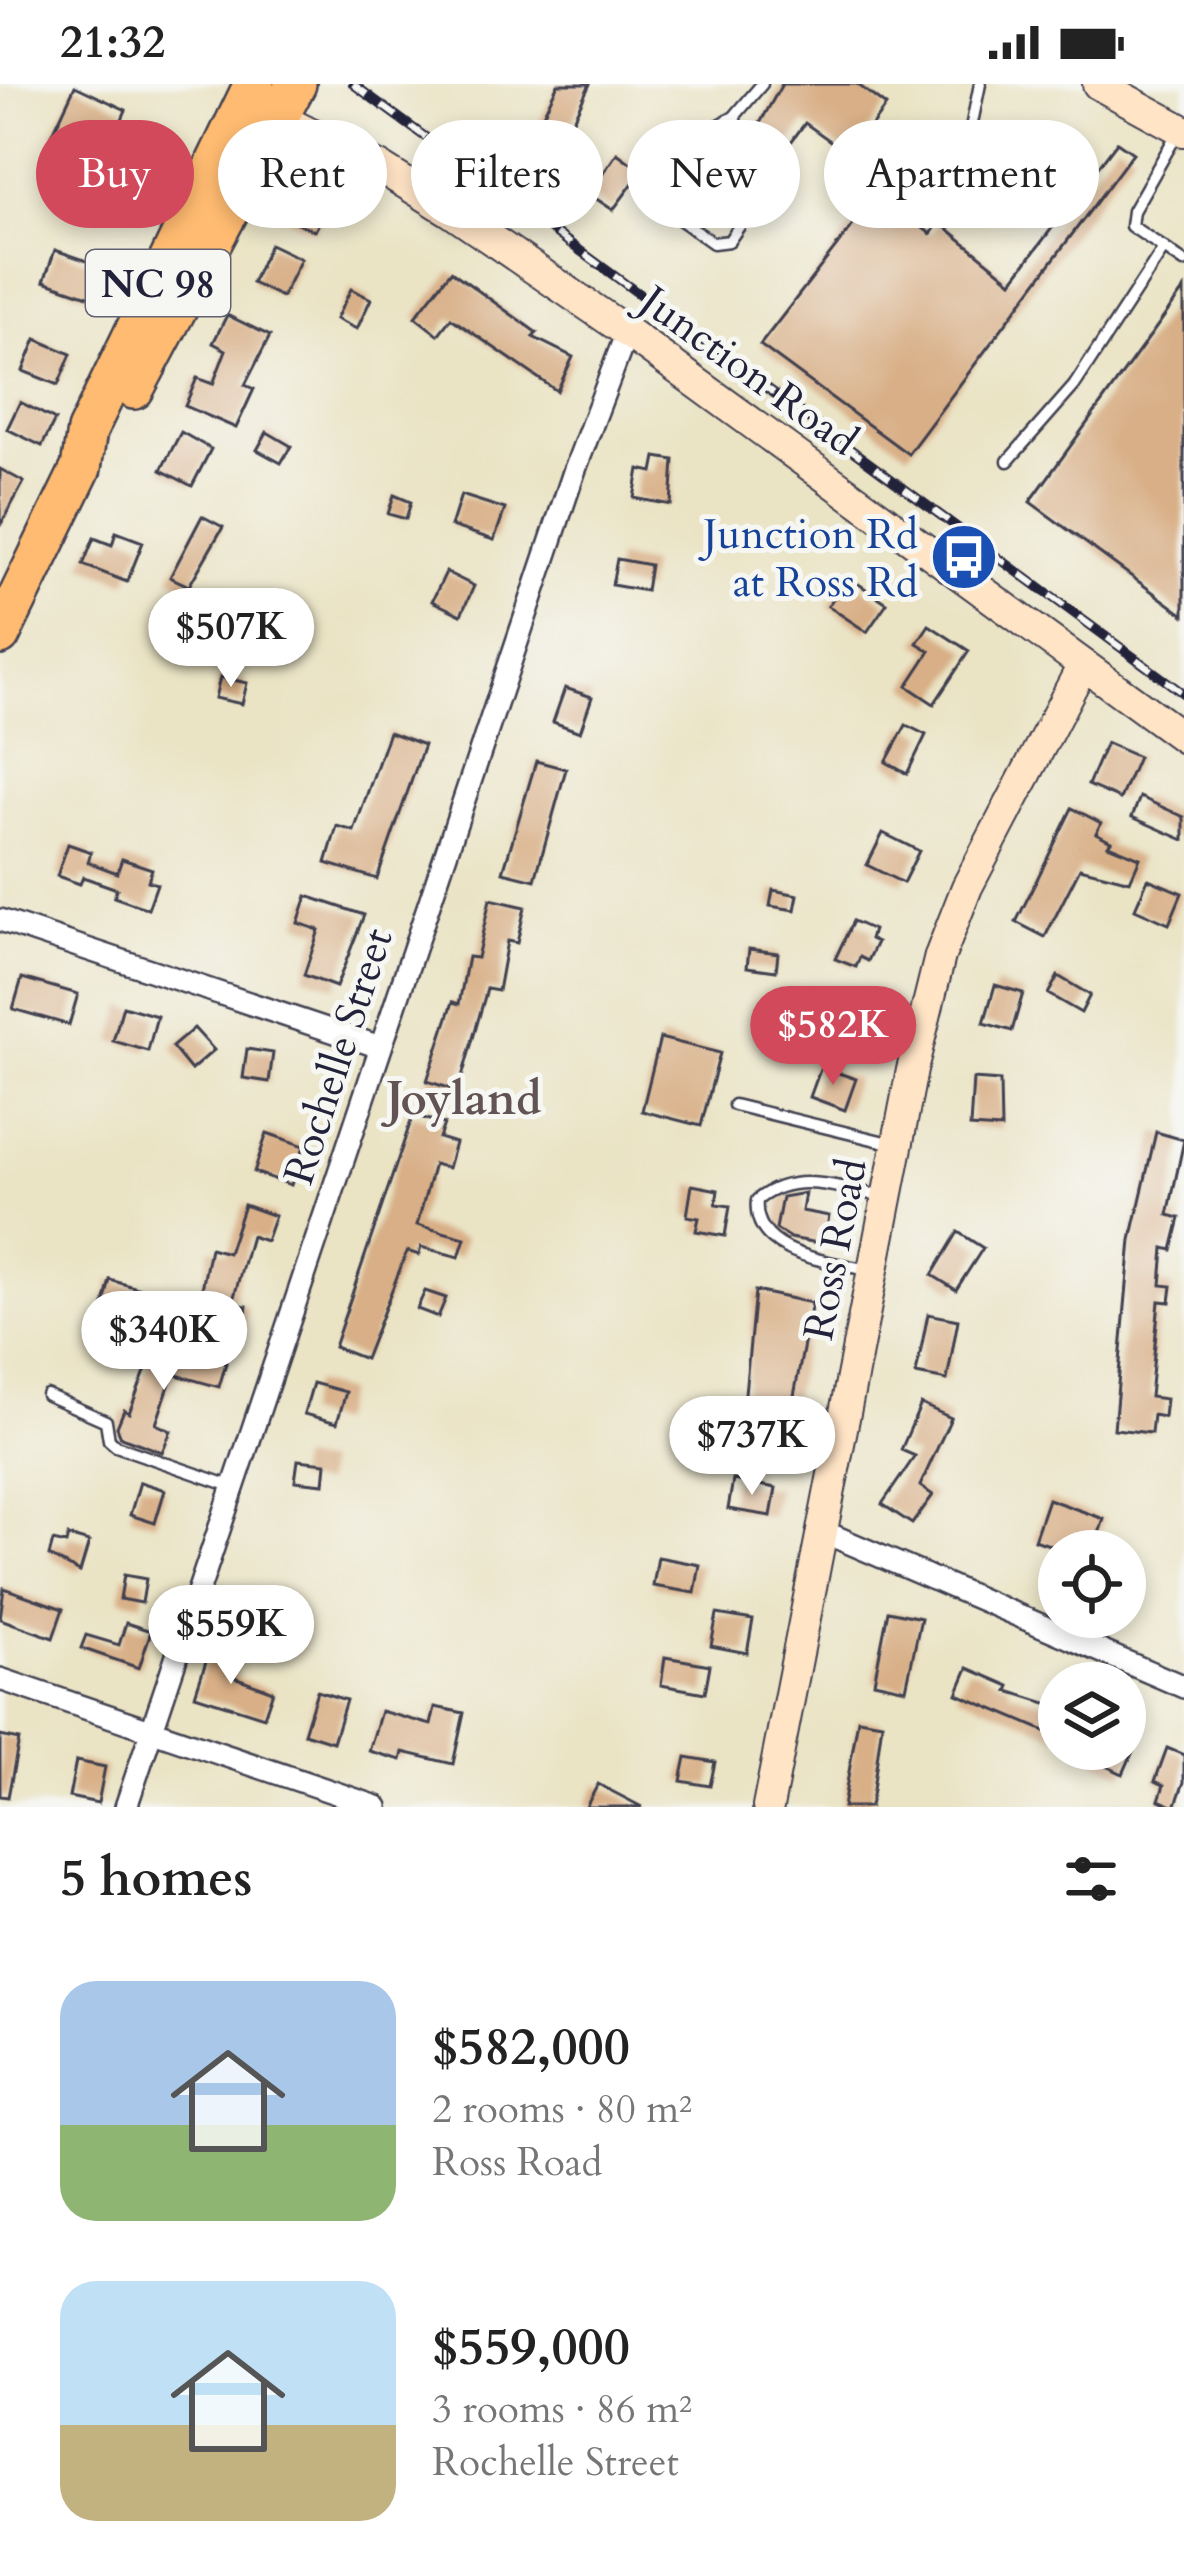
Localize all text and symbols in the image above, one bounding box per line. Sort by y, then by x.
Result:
text: 21:32 [60,12,165,73]
chip: Buy [36,120,194,228]
chip: Rent [218,120,387,228]
chip: Filters [411,120,603,228]
chip: New [627,120,800,228]
chip: Apartment [824,120,1099,228]
road number: NC 98 [86,250,230,316]
street label: Junction Road [624,270,869,469]
place label: Junction Rd at Ross Rd [697,506,918,611]
bus stop icon: Junction Rd at Ross Rd [929,522,999,592]
pin: $507K [147,588,315,690]
text: $507K [175,600,287,653]
street label: Rochelle Street [270,921,407,1192]
pin: $582K [749,986,917,1088]
text: $582K [777,998,889,1051]
district label: Joyland [380,1069,542,1130]
street label: Ross Road [790,1154,881,1345]
pin: $340K [80,1291,248,1393]
text: $340K [108,1303,220,1356]
pin: $737K [668,1396,836,1498]
text: $737K [696,1408,808,1461]
map controls [1038,1530,1146,1770]
button: locate [1038,1530,1146,1638]
pin: $559K [147,1585,315,1687]
text: $559K [175,1597,287,1650]
button: layers [1038,1662,1146,1770]
text: 5 homes [60,1844,252,1914]
icon: filters [1058,1846,1124,1912]
text: $582,000 [432,2013,630,2083]
icon: home [156,2029,300,2173]
text: 2 rooms · 80 m² [432,2083,692,2136]
text: Ross Road [432,2136,602,2189]
text: $559,000 [432,2313,630,2383]
icon: home [156,2329,300,2473]
text: 3 rooms · 86 m² [432,2383,692,2436]
text: Rochelle Street [432,2436,679,2489]

